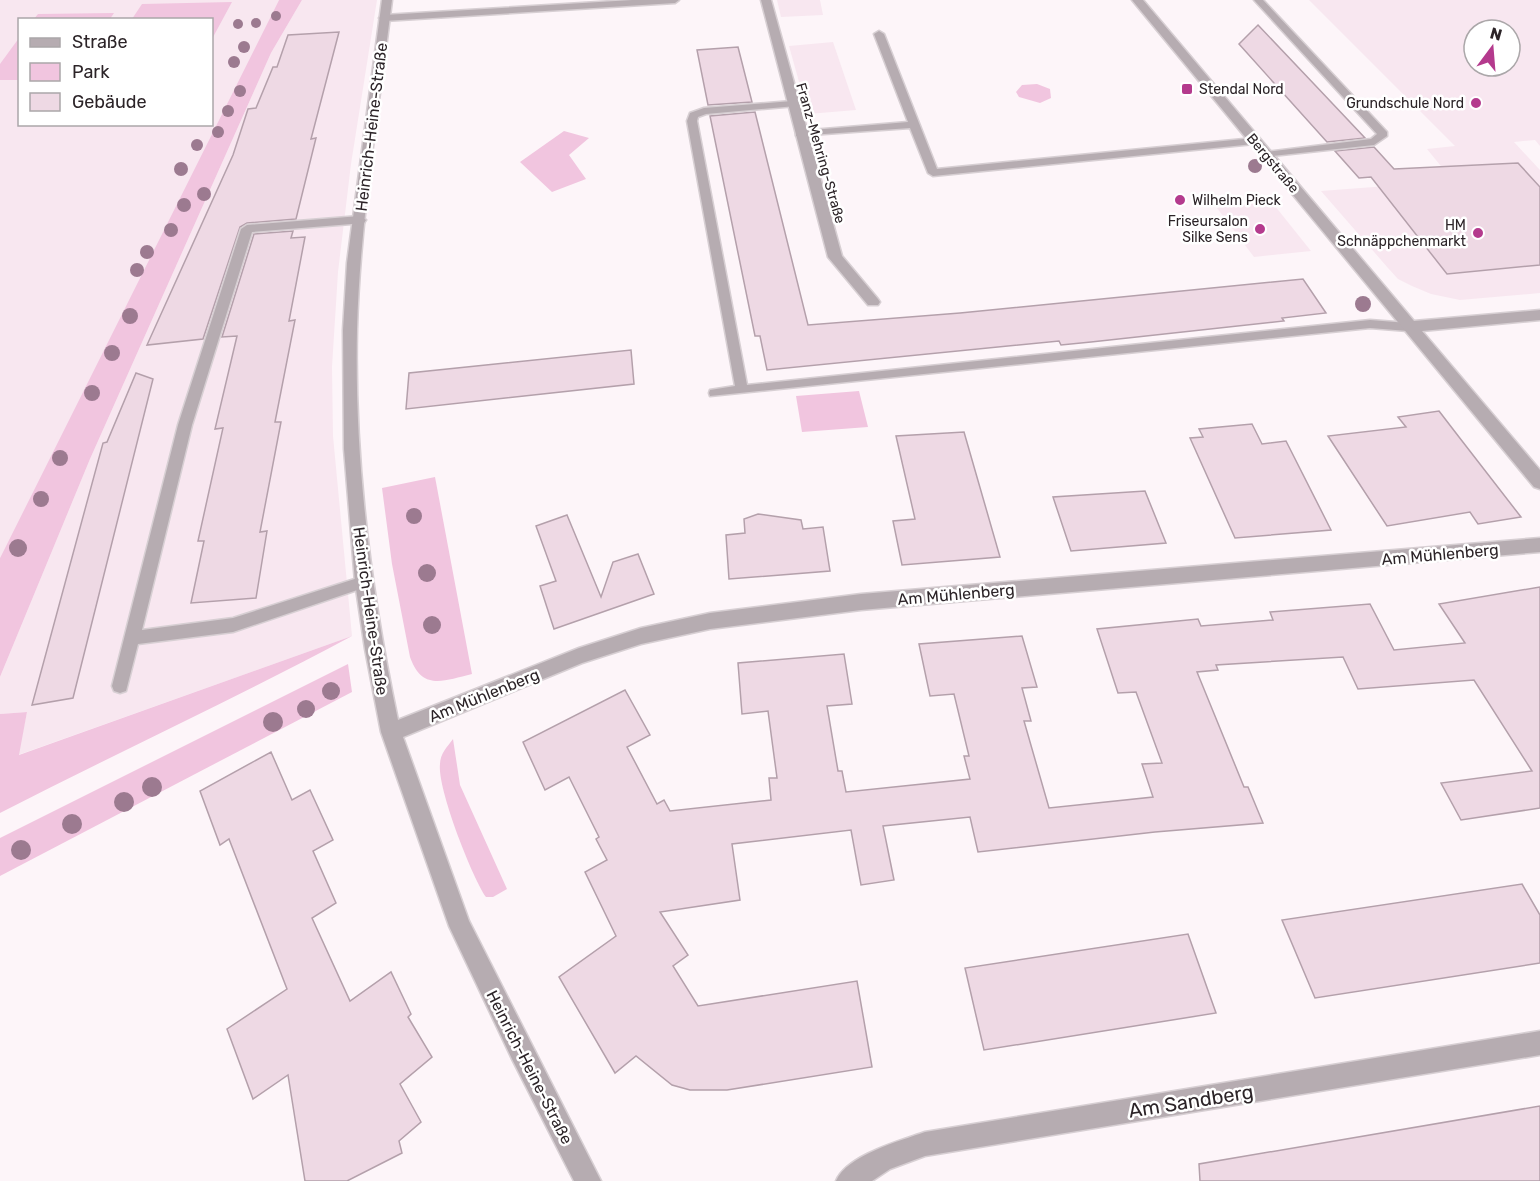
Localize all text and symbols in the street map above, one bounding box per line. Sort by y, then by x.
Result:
legend [18,18,213,126]
north arrow [1462,18,1522,78]
text: N [1488,23,1504,45]
text: Straße [72,31,128,53]
street label: Heinrich-Heine-Straße [352,42,391,213]
text: Park [72,61,110,83]
street label: Franz-Mehring-Straße [792,81,849,226]
place label: Stendal Nord [1199,81,1284,98]
marker: Stendal Nord [1180,82,1194,96]
text: Gebäude [72,91,147,113]
place label: Grundschule Nord [1346,95,1464,112]
marker: Grundschule Nord [1469,96,1483,110]
street label: Bergstraße [1243,130,1302,197]
place label: Wilhelm Pieck [1192,192,1282,209]
marker: Wilhelm Pieck [1173,193,1187,207]
place label: Friseursalon Silke Sens [1168,213,1248,246]
place label: HM Schnäppchenmarkt [1337,217,1467,250]
marker: Friseursalon Silke Sens [1253,222,1267,236]
marker: HM Schnäppchenmarkt [1471,226,1485,240]
street label: Heinrich-Heine-Straße [349,526,392,697]
street label: Am Mühlenberg [1381,540,1499,569]
street label: Am Mühlenberg [897,580,1015,609]
street label: Am Mühlenberg [426,665,542,726]
street label: Heinrich-Heine-Straße [483,987,577,1147]
street label: Am Sandberg [1127,1079,1255,1123]

